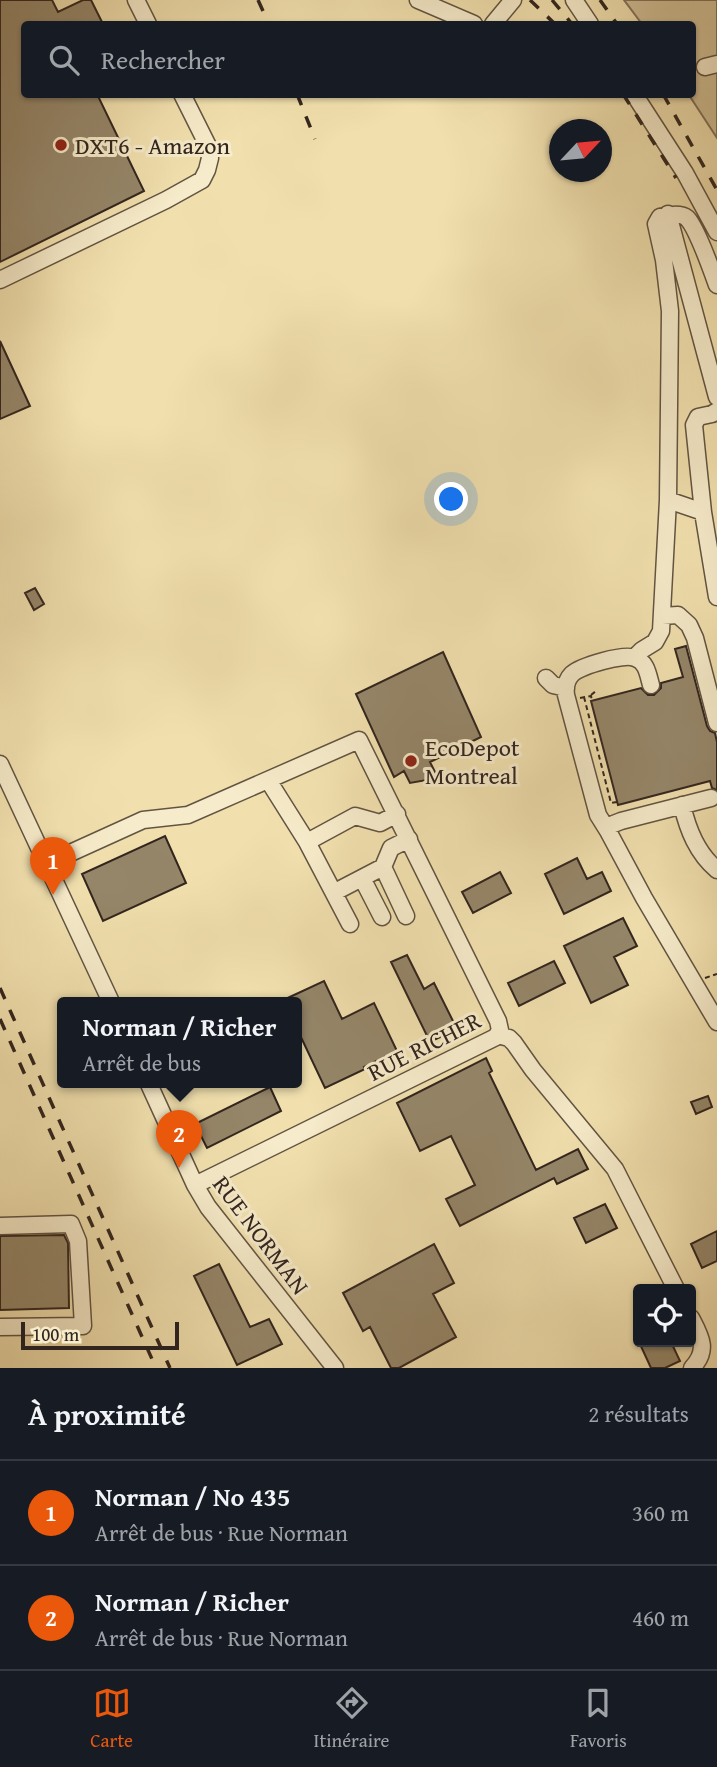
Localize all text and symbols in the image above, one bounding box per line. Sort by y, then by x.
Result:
search box [21,21,696,98]
text: Rechercher [101,40,225,79]
icon: search [45,41,83,79]
north arrow [549,119,612,182]
place label: DXT6 - Amazon [75,128,231,163]
marker: DXT6 - Amazon [53,137,69,153]
your location [434,482,468,516]
place label: EcoDepot Montreal [425,730,520,793]
marker: EcoDepot Montreal [403,753,419,769]
pin: 1 [30,837,76,895]
popup [57,997,302,1088]
street label: RUE RICHER [361,1002,487,1090]
text: Norman / Richer [83,1007,276,1046]
text: Arrêt de bus [83,1046,201,1079]
pin: 2 [156,1110,202,1168]
street label: RUE NORMAN [205,1168,318,1302]
map controls [633,1284,696,1347]
button: locate [633,1284,696,1347]
scale bar [21,1319,178,1351]
text: 100 m [32,1320,79,1348]
text: À proximité [28,1392,186,1436]
text: 2 résultats [588,1397,689,1430]
text: Norman / No 435 [95,1477,290,1516]
text: 1 [45,1496,57,1529]
text: 360 m [632,1496,689,1529]
text: Arrêt de bus · Rue Norman [95,1516,348,1549]
text: Norman / Richer [95,1582,289,1621]
text: 2 [45,1601,57,1634]
text: 460 m [632,1601,689,1634]
text: Arrêt de bus · Rue Norman [95,1621,348,1654]
tab: Carte [90,1684,133,1754]
tab: Itinéraire [314,1684,389,1754]
tab: Favoris [570,1684,627,1754]

